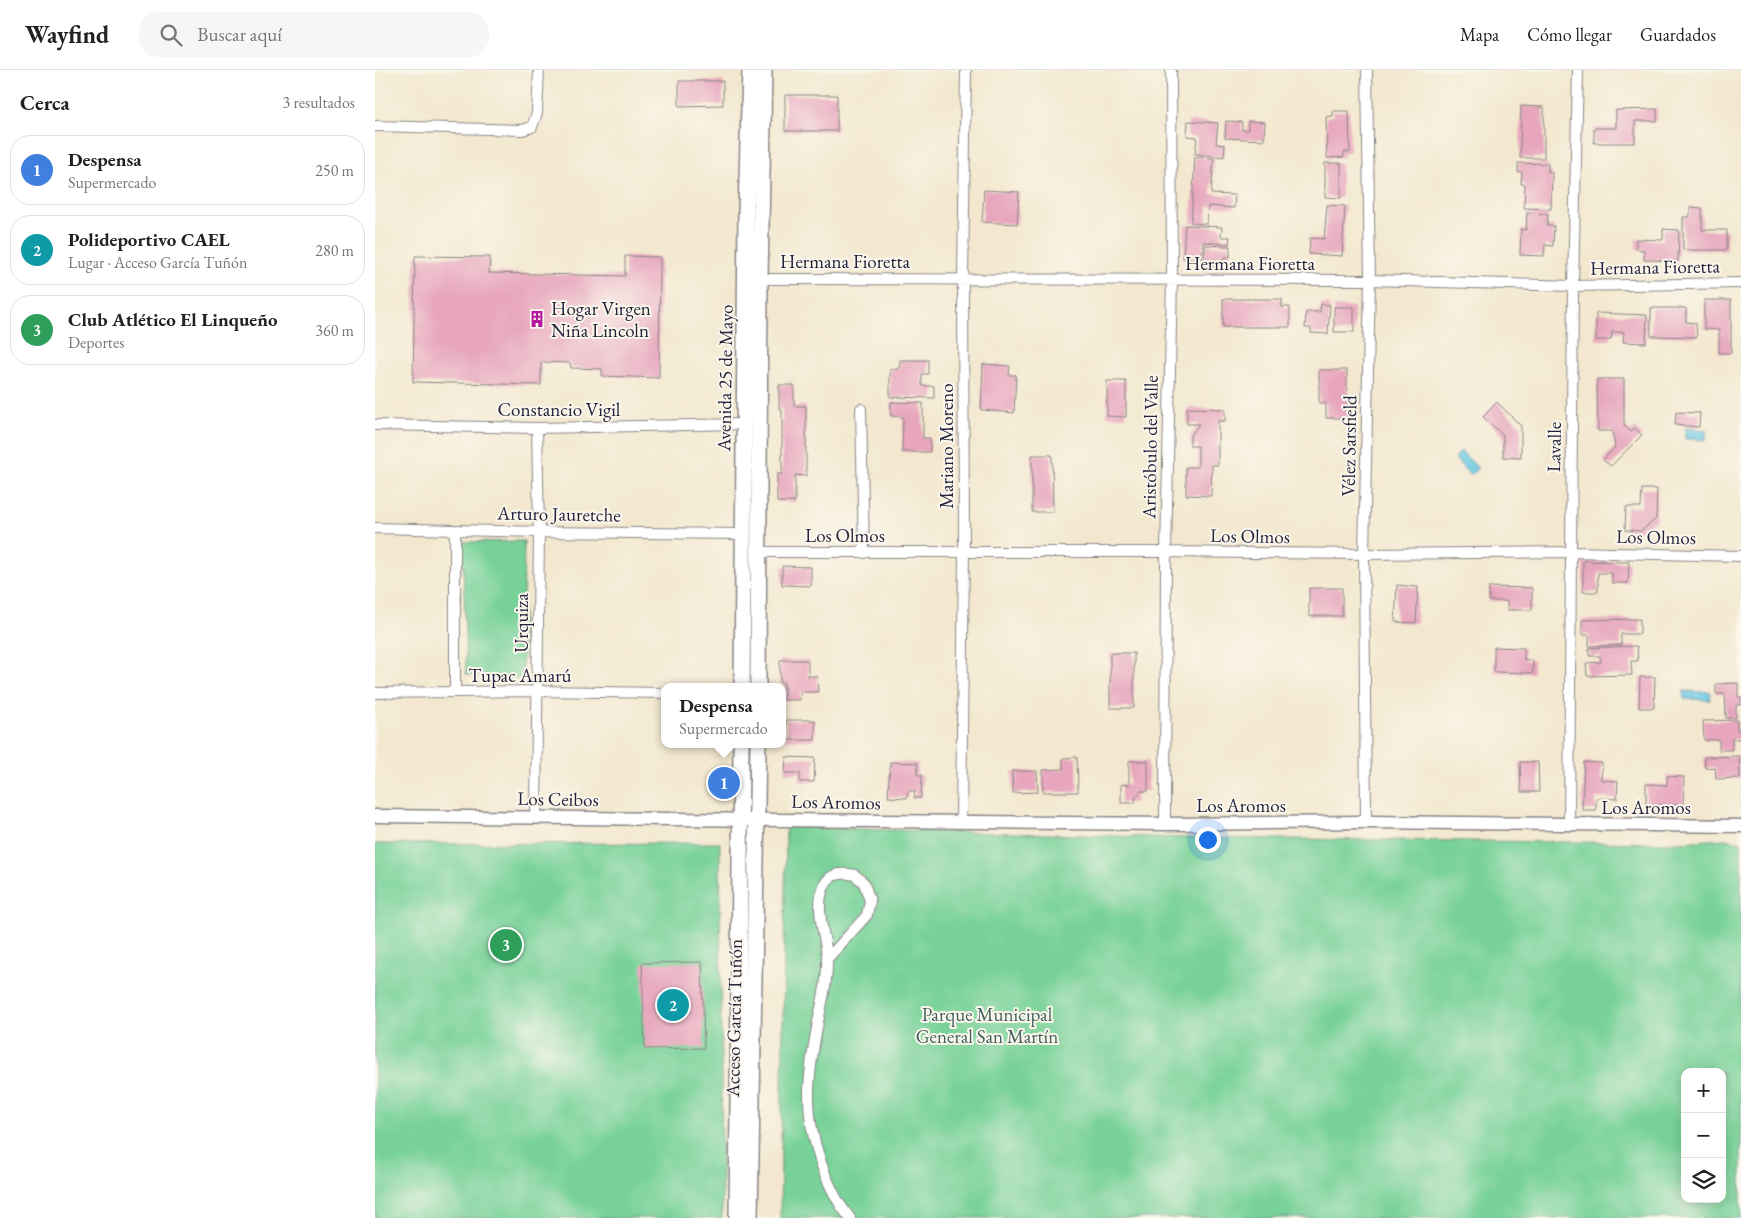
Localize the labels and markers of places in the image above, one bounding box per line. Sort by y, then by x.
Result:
place label: Hogar Virgen Niña Lincoln [551,296,651,343]
building icon: Hogar Virgen Niña Lincoln [527,309,547,329]
pin: 1 [708,764,740,802]
pin: 3 [490,926,522,964]
pin: 2 [657,986,689,1024]

